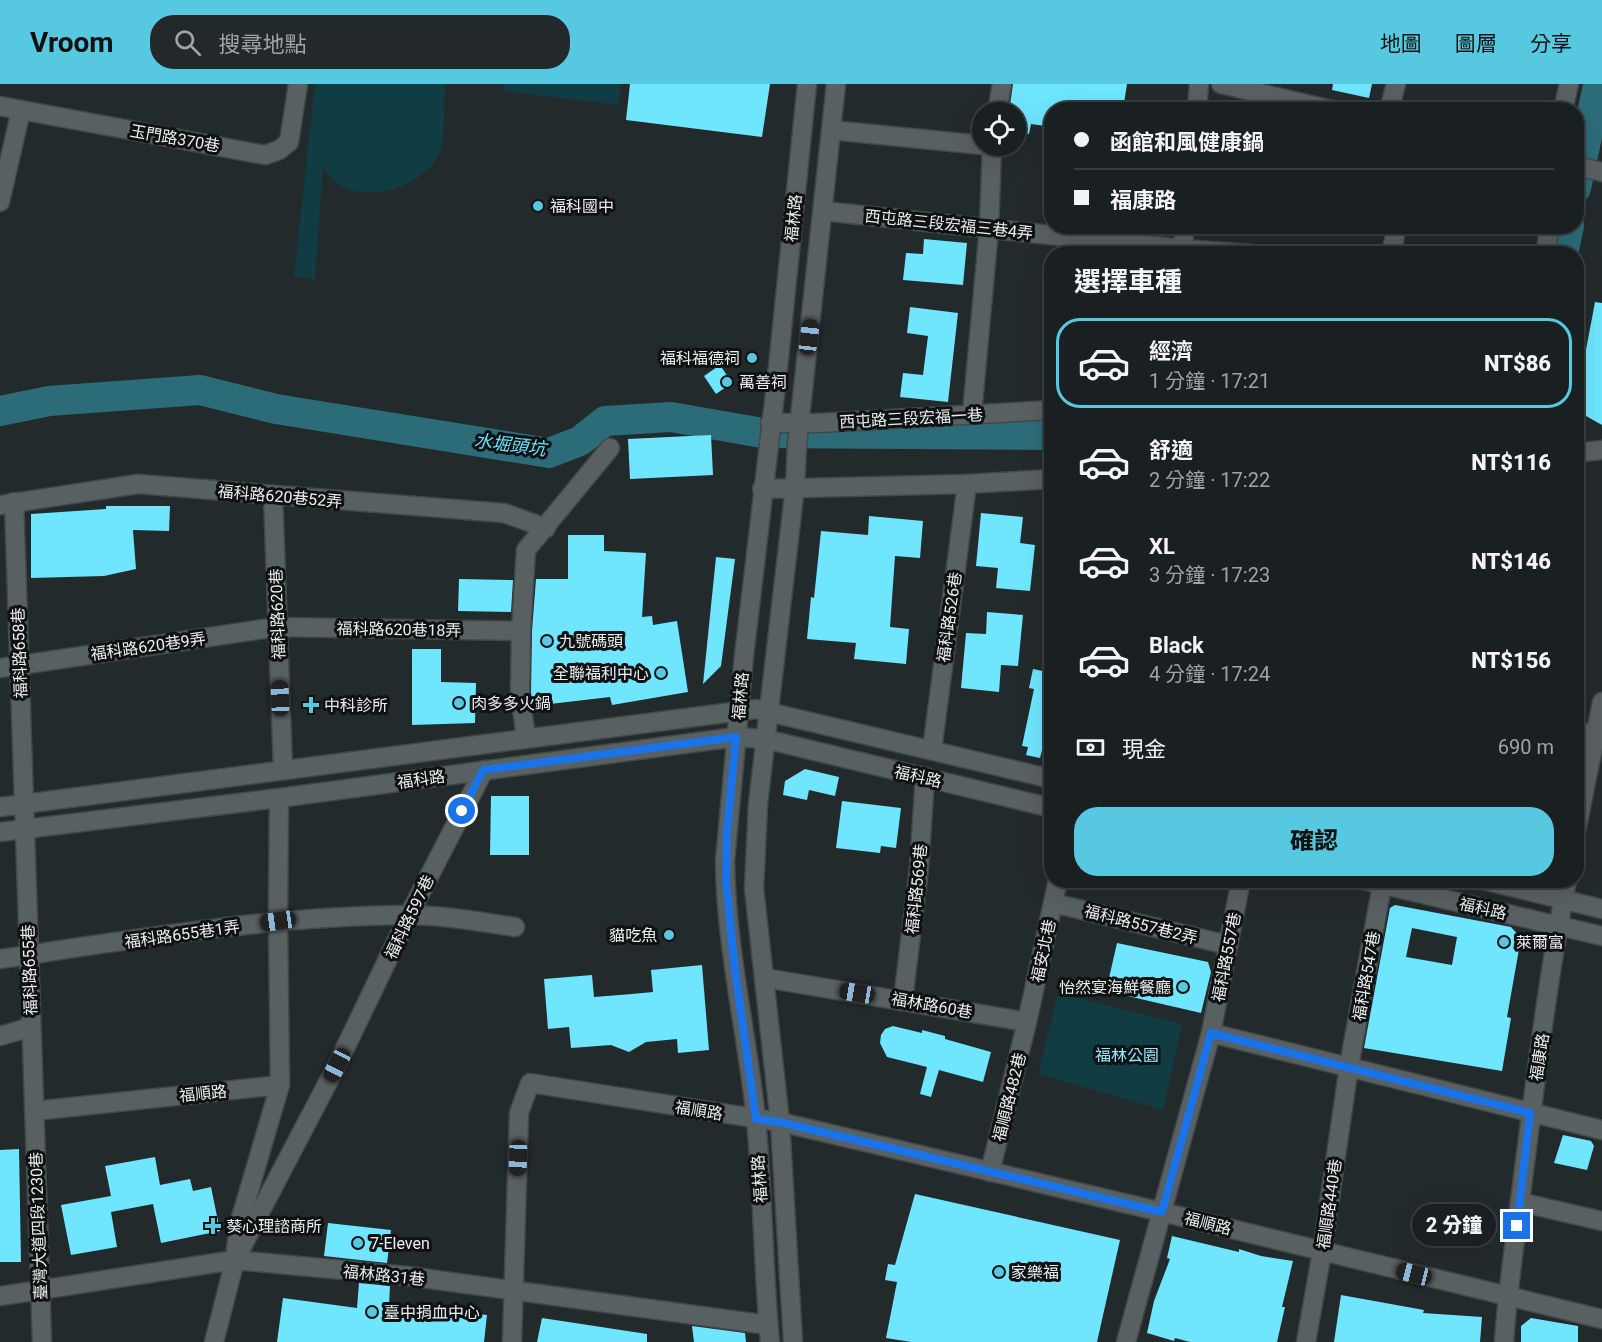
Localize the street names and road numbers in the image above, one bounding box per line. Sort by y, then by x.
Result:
street label: 玉門路370巷 [128,121,221,156]
street label: 福林路 [782,193,805,243]
street label: 西屯路三段宏福三巷4弄 [864,206,1034,243]
street label: 西屯路三段宏福一巷 [839,405,983,432]
street label: 福科路620巷52弄 [217,482,343,511]
street label: 福科路620巷 [266,568,289,660]
street label: 福科路526巷 [934,571,965,663]
street label: 福科路658巷 [8,607,31,699]
street label: 福科路620巷18弄 [336,619,462,640]
street label: 福科路620巷9弄 [89,629,207,664]
street label: 福林路 [729,671,752,721]
street label: 福科路 [892,762,943,791]
street label: 福科路 [396,767,446,792]
street label: 福科路569巷 [902,843,931,935]
street label: 福科路597巷 [381,872,438,962]
street label: 福科路 [1457,894,1508,923]
street label: 福科路557巷2弄 [1082,901,1199,948]
street label: 福科路557巷 [1208,911,1244,1004]
street label: 福科路655巷1弄 [123,917,241,952]
street label: 福安北巷 [1028,918,1059,984]
street label: 福科路655巷 [18,924,41,1016]
street label: 福科路547巷 [1349,930,1384,1023]
street label: 福林路60巷 [890,989,974,1022]
street label: 福康路 [1526,1032,1553,1082]
street label: 福順路482巷 [989,1051,1030,1144]
street label: 福順路 [178,1082,228,1105]
street label: 福順路 [674,1097,724,1124]
street label: 臺灣大道四段1230巷 [26,1152,51,1300]
street label: 福林路 [748,1154,771,1204]
street label: 福順路440巷 [1314,1158,1345,1250]
street label: 福順路 [1182,1208,1233,1239]
street label: 福林路31巷 [342,1262,426,1289]

